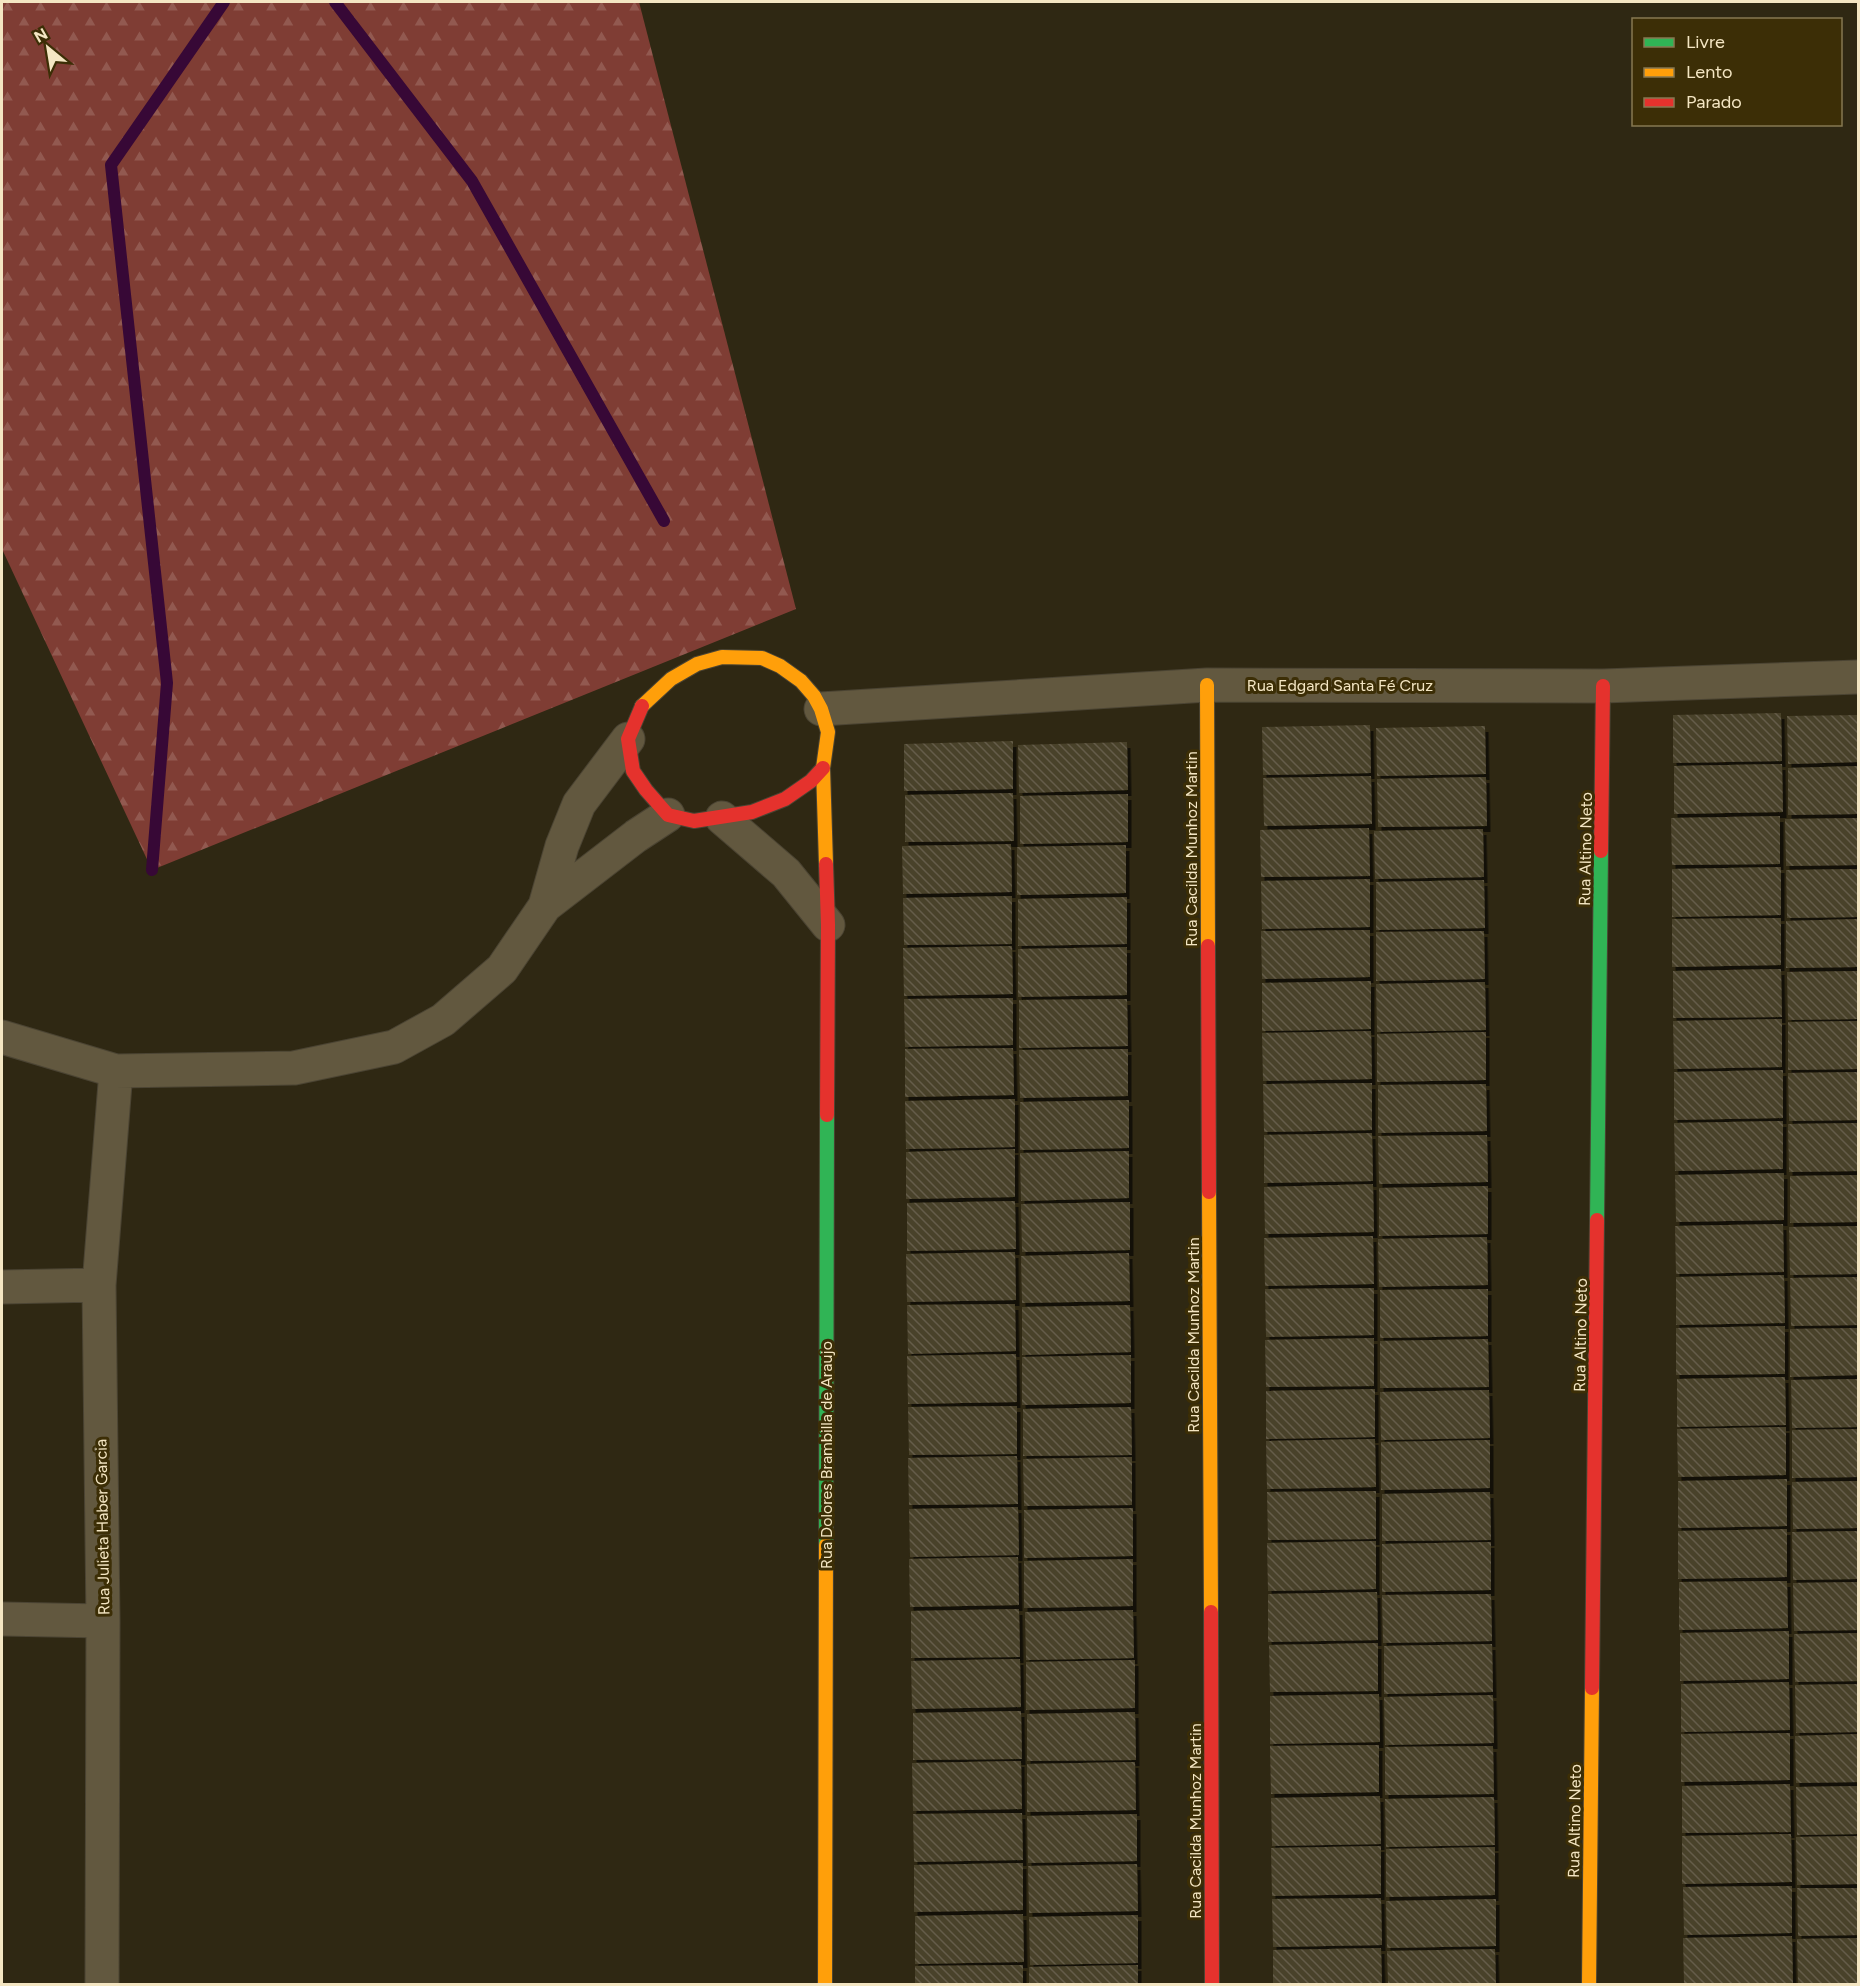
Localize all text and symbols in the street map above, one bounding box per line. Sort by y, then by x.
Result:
north arrow [18,18,78,78]
legend [1632,18,1842,126]
text: N [31,24,51,47]
text: Livre [1686,31,1725,53]
text: Lento [1686,61,1732,83]
text: Parado [1686,91,1742,113]
street label: Rua Edgard Santa Fé Cruz [1247,676,1433,695]
street label: Rua Cacilda Munhoz Martin [1182,751,1201,947]
street label: Rua Altino Neto [1575,792,1596,906]
street label: Rua Cacilda Munhoz Martin [1184,1237,1203,1433]
street label: Rua Altino Neto [1570,1278,1591,1392]
street label: Rua Dolores Brambilla de Araujo [817,1341,836,1569]
street label: Rua Julieta Haber Garcia [91,1439,114,1615]
street label: Rua Cacilda Munhoz Martin [1186,1723,1205,1919]
street label: Rua Altino Neto [1564,1764,1585,1878]

